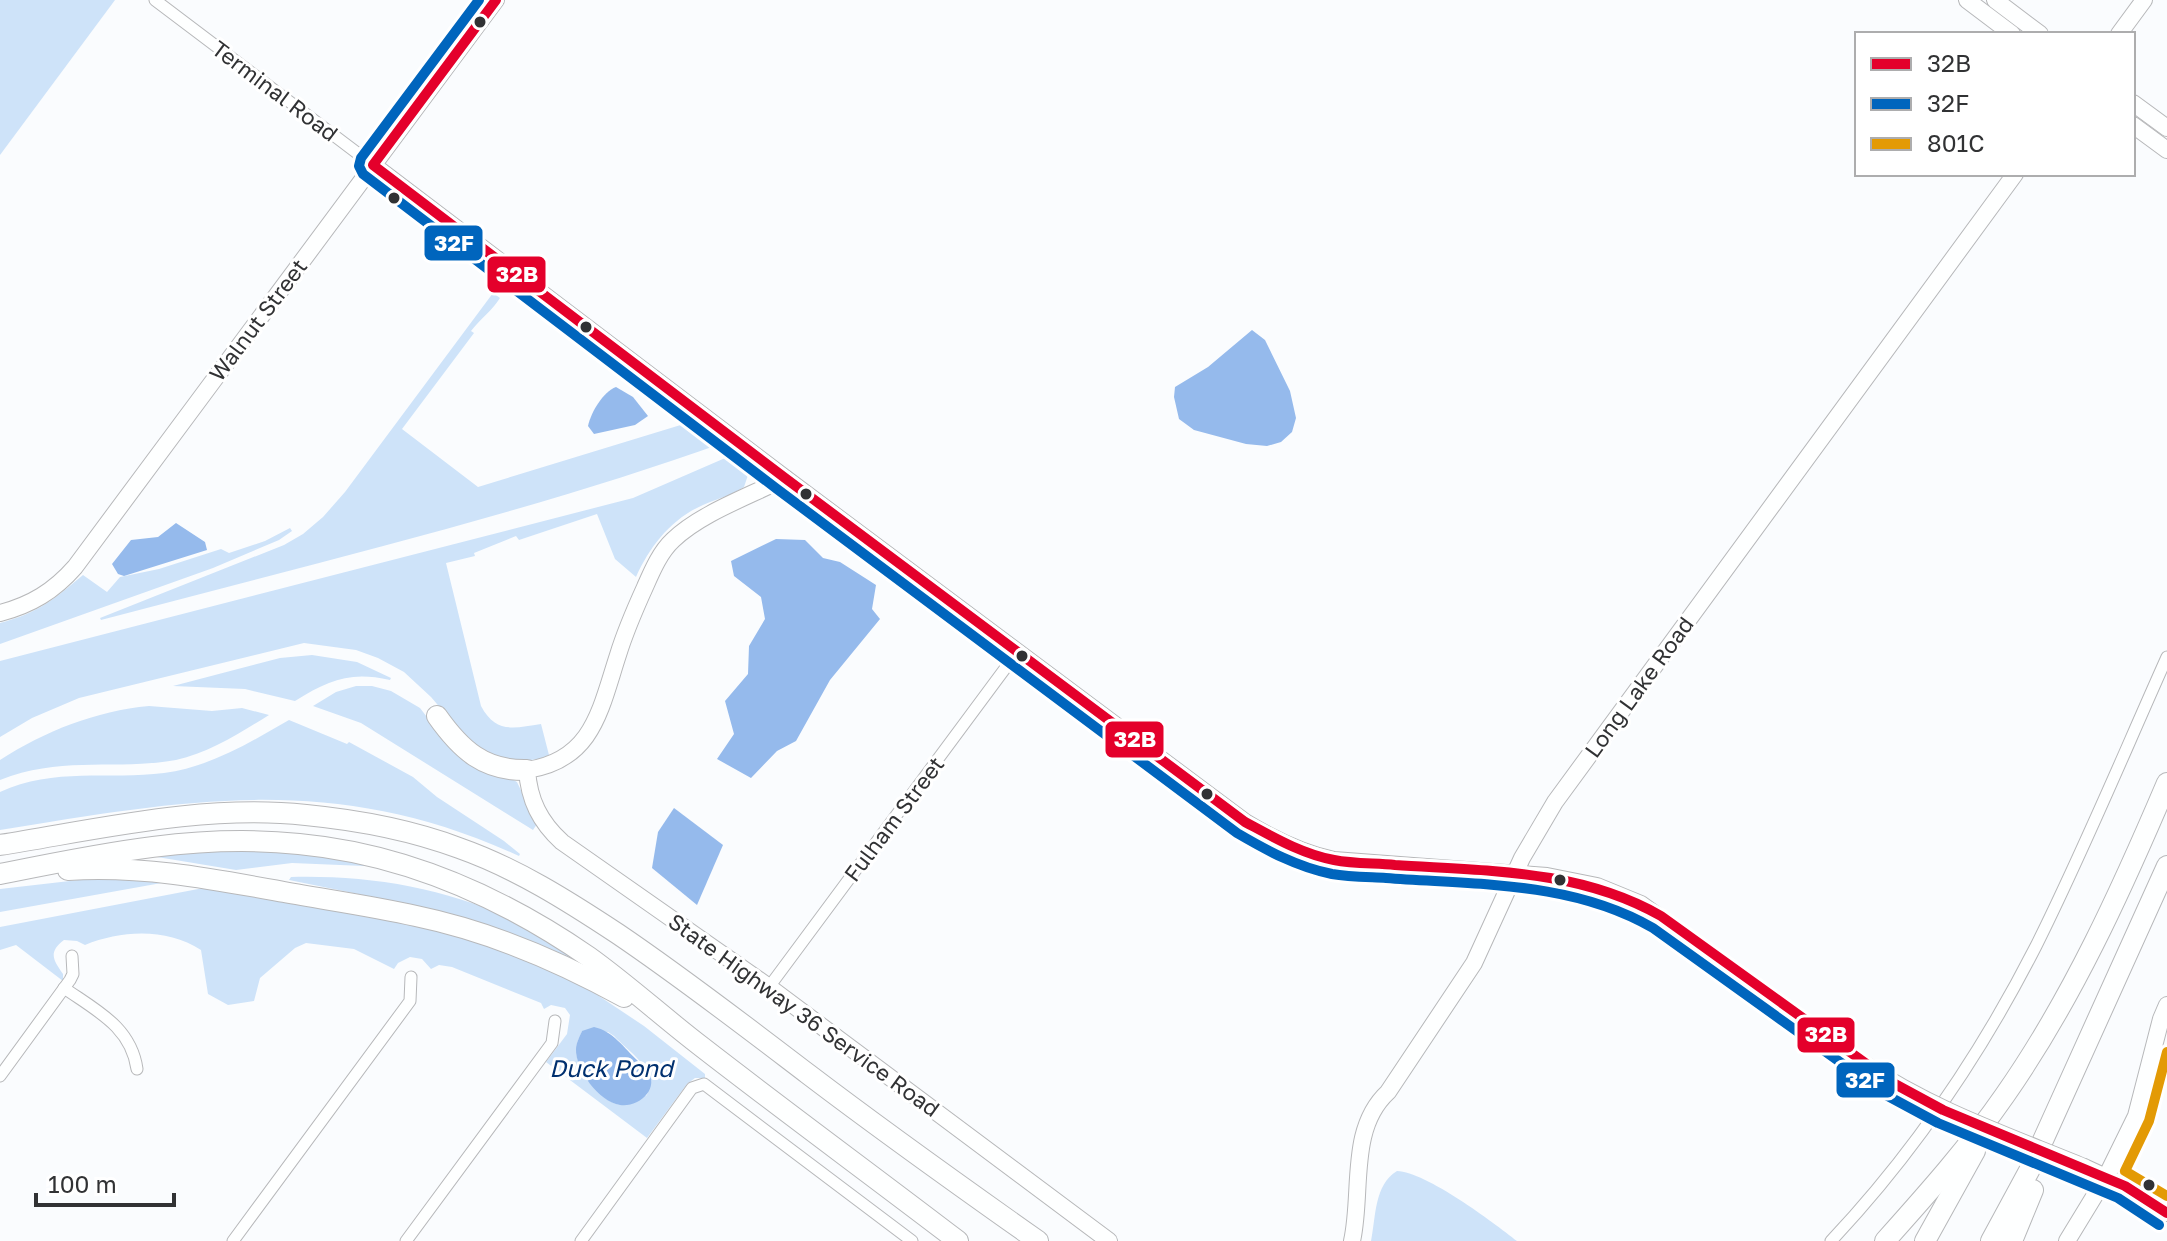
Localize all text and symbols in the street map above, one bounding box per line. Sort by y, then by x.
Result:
unlabelled marker [472,14,488,30]
legend [1855,32,2135,176]
street label: Terminal Road [207,34,344,147]
text: 32B [1927,48,1971,77]
text: 32F [1927,88,1969,117]
text: 801C [1927,128,1984,157]
unlabelled marker [386,190,402,206]
line badge: 32F [423,224,484,262]
text: 32F [434,229,474,256]
street label: Walnut Street [203,253,312,386]
line badge: 32B [486,255,547,294]
text: 32B [496,260,538,287]
unlabelled marker [578,319,594,335]
unlabelled marker [798,486,814,502]
street label: Long Lake Road [1578,611,1699,762]
unlabelled marker [1014,648,1030,664]
line badge: 32B [1104,720,1165,759]
text: 32B [1114,725,1156,752]
street label: Fulham Street [838,751,949,887]
unlabelled marker [1199,786,1215,802]
unlabelled marker [1552,872,1568,888]
street label: State Highway 36 Service Road [663,907,945,1122]
line badge: 32B [1796,1016,1856,1054]
text: 32B [1805,1020,1847,1047]
water label: Duck Pond [549,1053,676,1082]
line badge: 32F [1835,1061,1896,1099]
text: 32F [1845,1066,1885,1093]
scale bar [36,1157,174,1207]
text: 100 m [48,1169,117,1198]
unlabelled marker [2141,1177,2157,1193]

